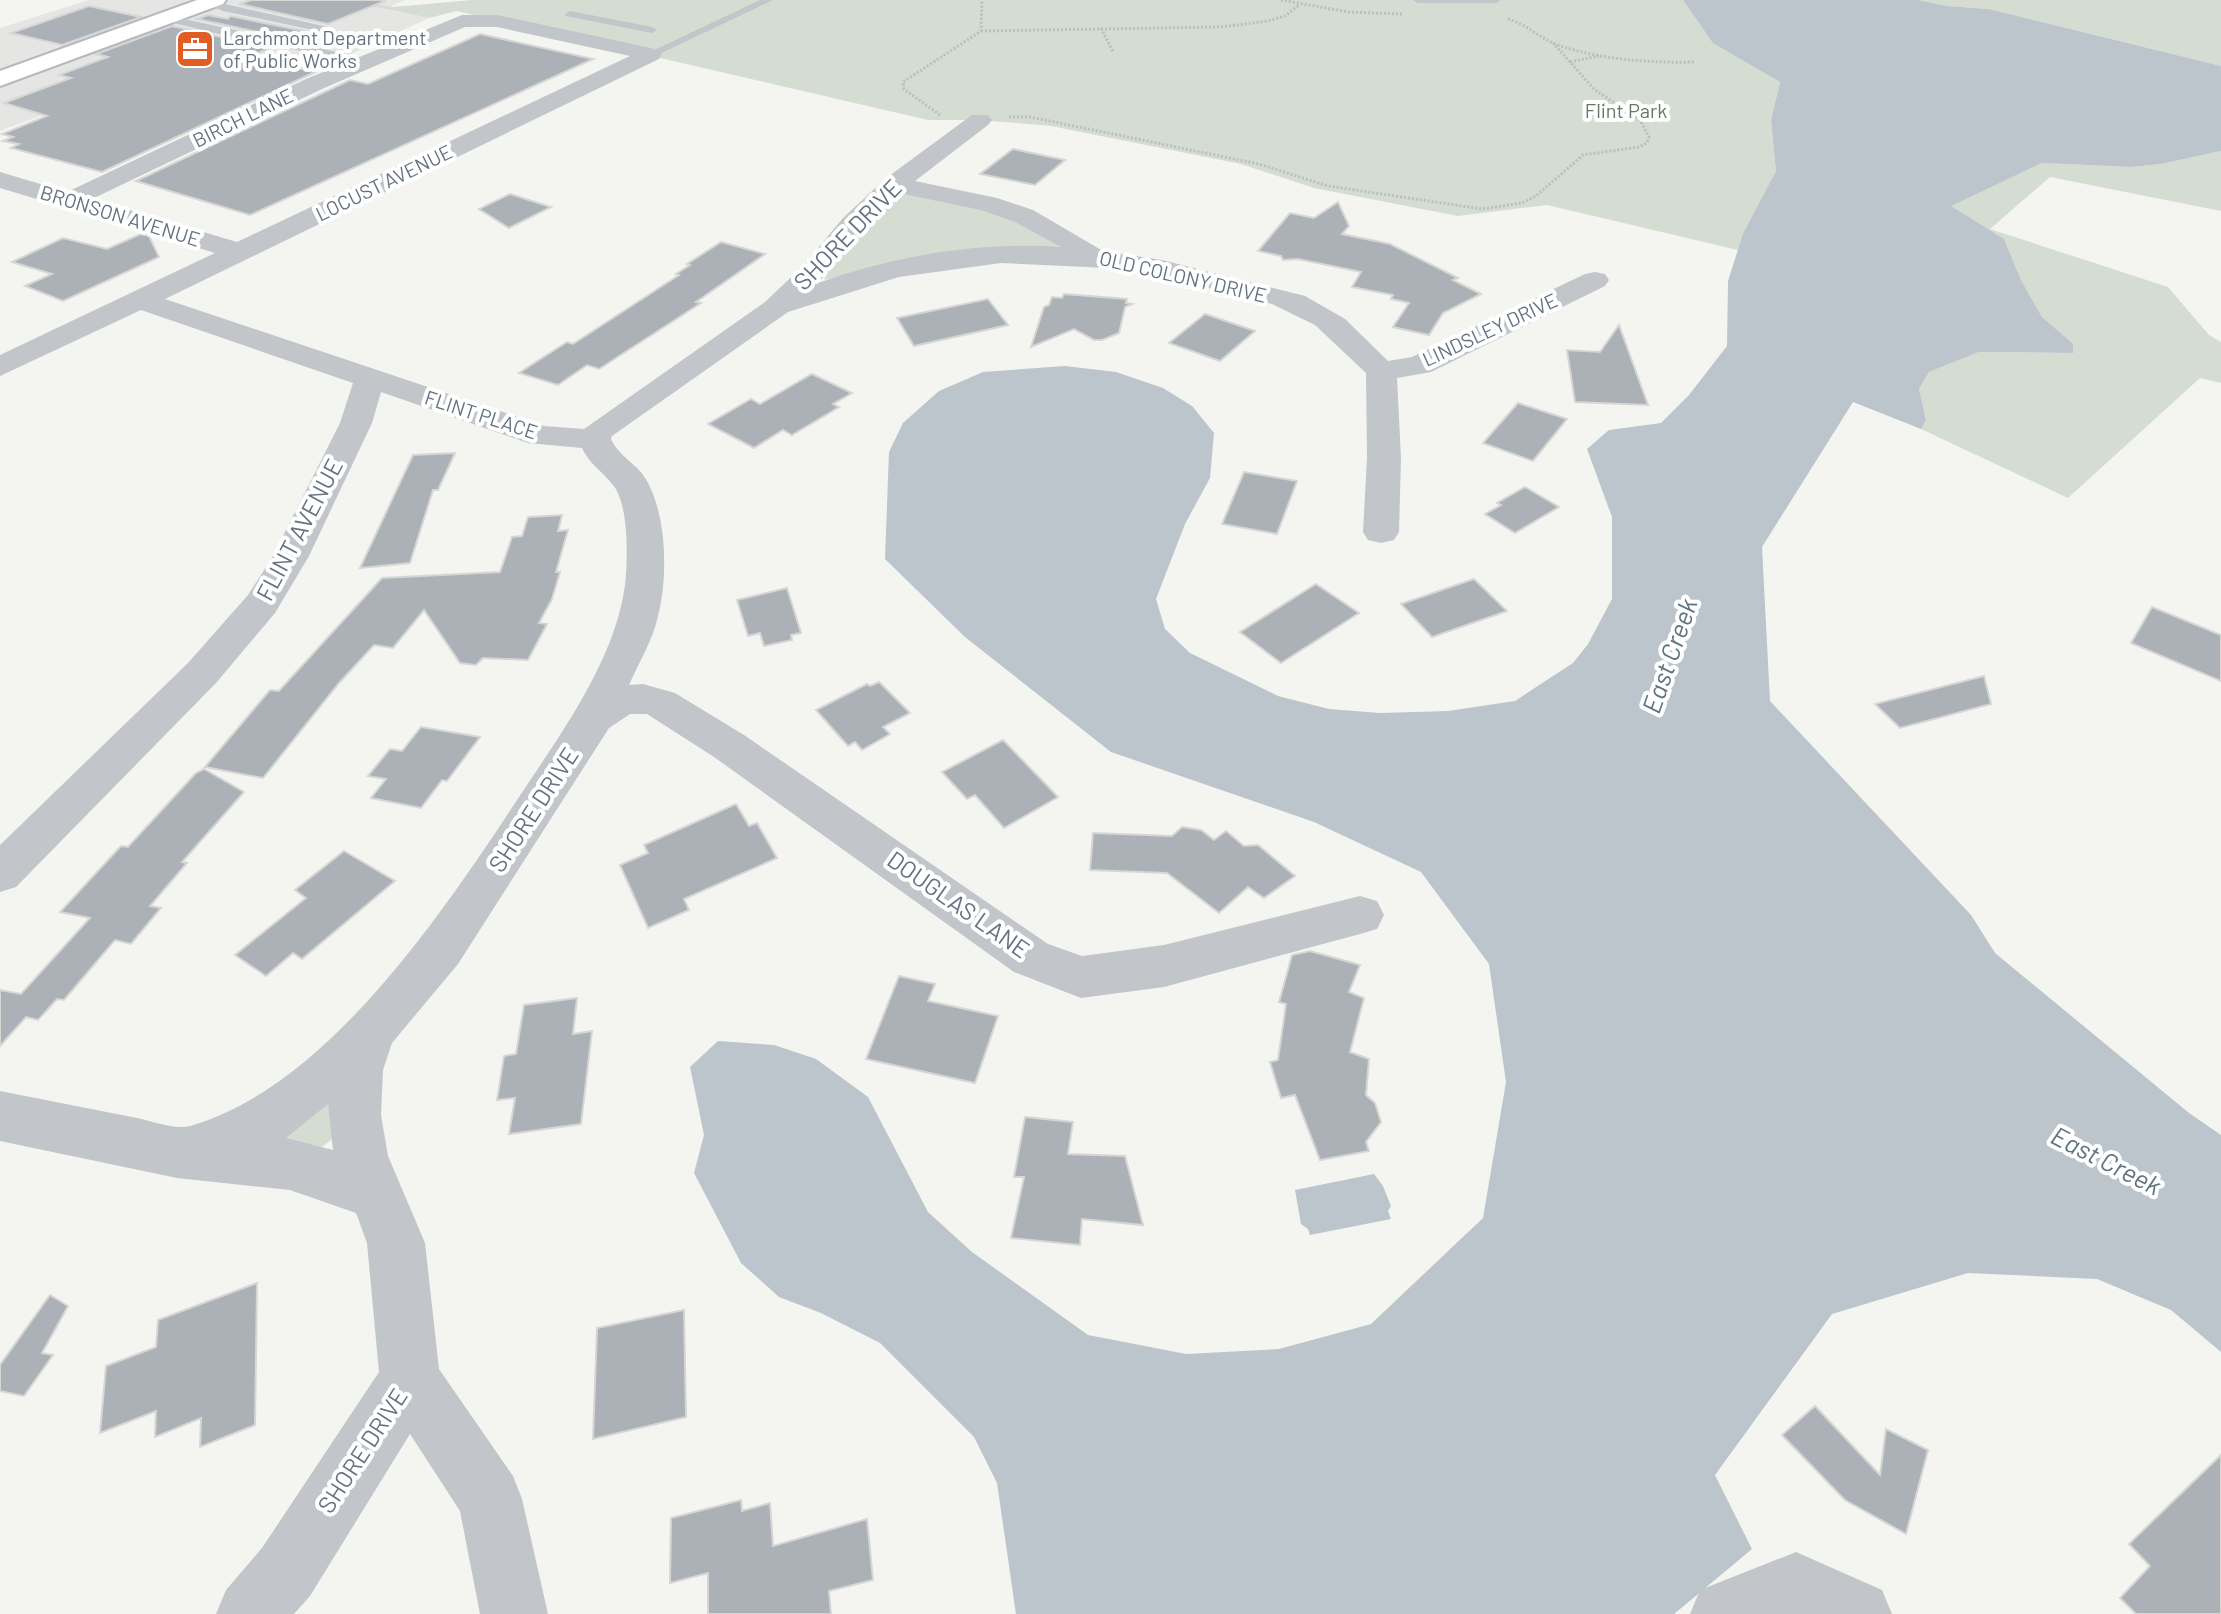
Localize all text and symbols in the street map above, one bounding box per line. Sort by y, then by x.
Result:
place label: Larchmont Department of Public Works [223,25,427,72]
office icon: Larchmont Department of Public Works [174,28,216,70]
street label: BIRCH LANE [188,82,297,152]
park label: Flint Park [1585,98,1667,122]
street label: LOCUST AVENUE [311,139,456,226]
street label: SHORE DRIVE [787,173,907,295]
street label: BRONSON AVENUE [38,179,203,251]
street label: OLD COLONY DRIVE [1097,245,1269,307]
street label: LINDSLEY DRIVE [1418,287,1561,371]
street label: FLINT PLACE [422,385,541,444]
street label: FLINT AVENUE [249,454,348,605]
water label: East Creek [1635,594,1703,717]
street label: SHORE DRIVE [482,741,584,877]
street label: DOUGLAS LANE [882,844,1035,963]
water label: East Creek [2047,1119,2167,1201]
street label: SHORE DRIVE [311,1382,413,1518]

